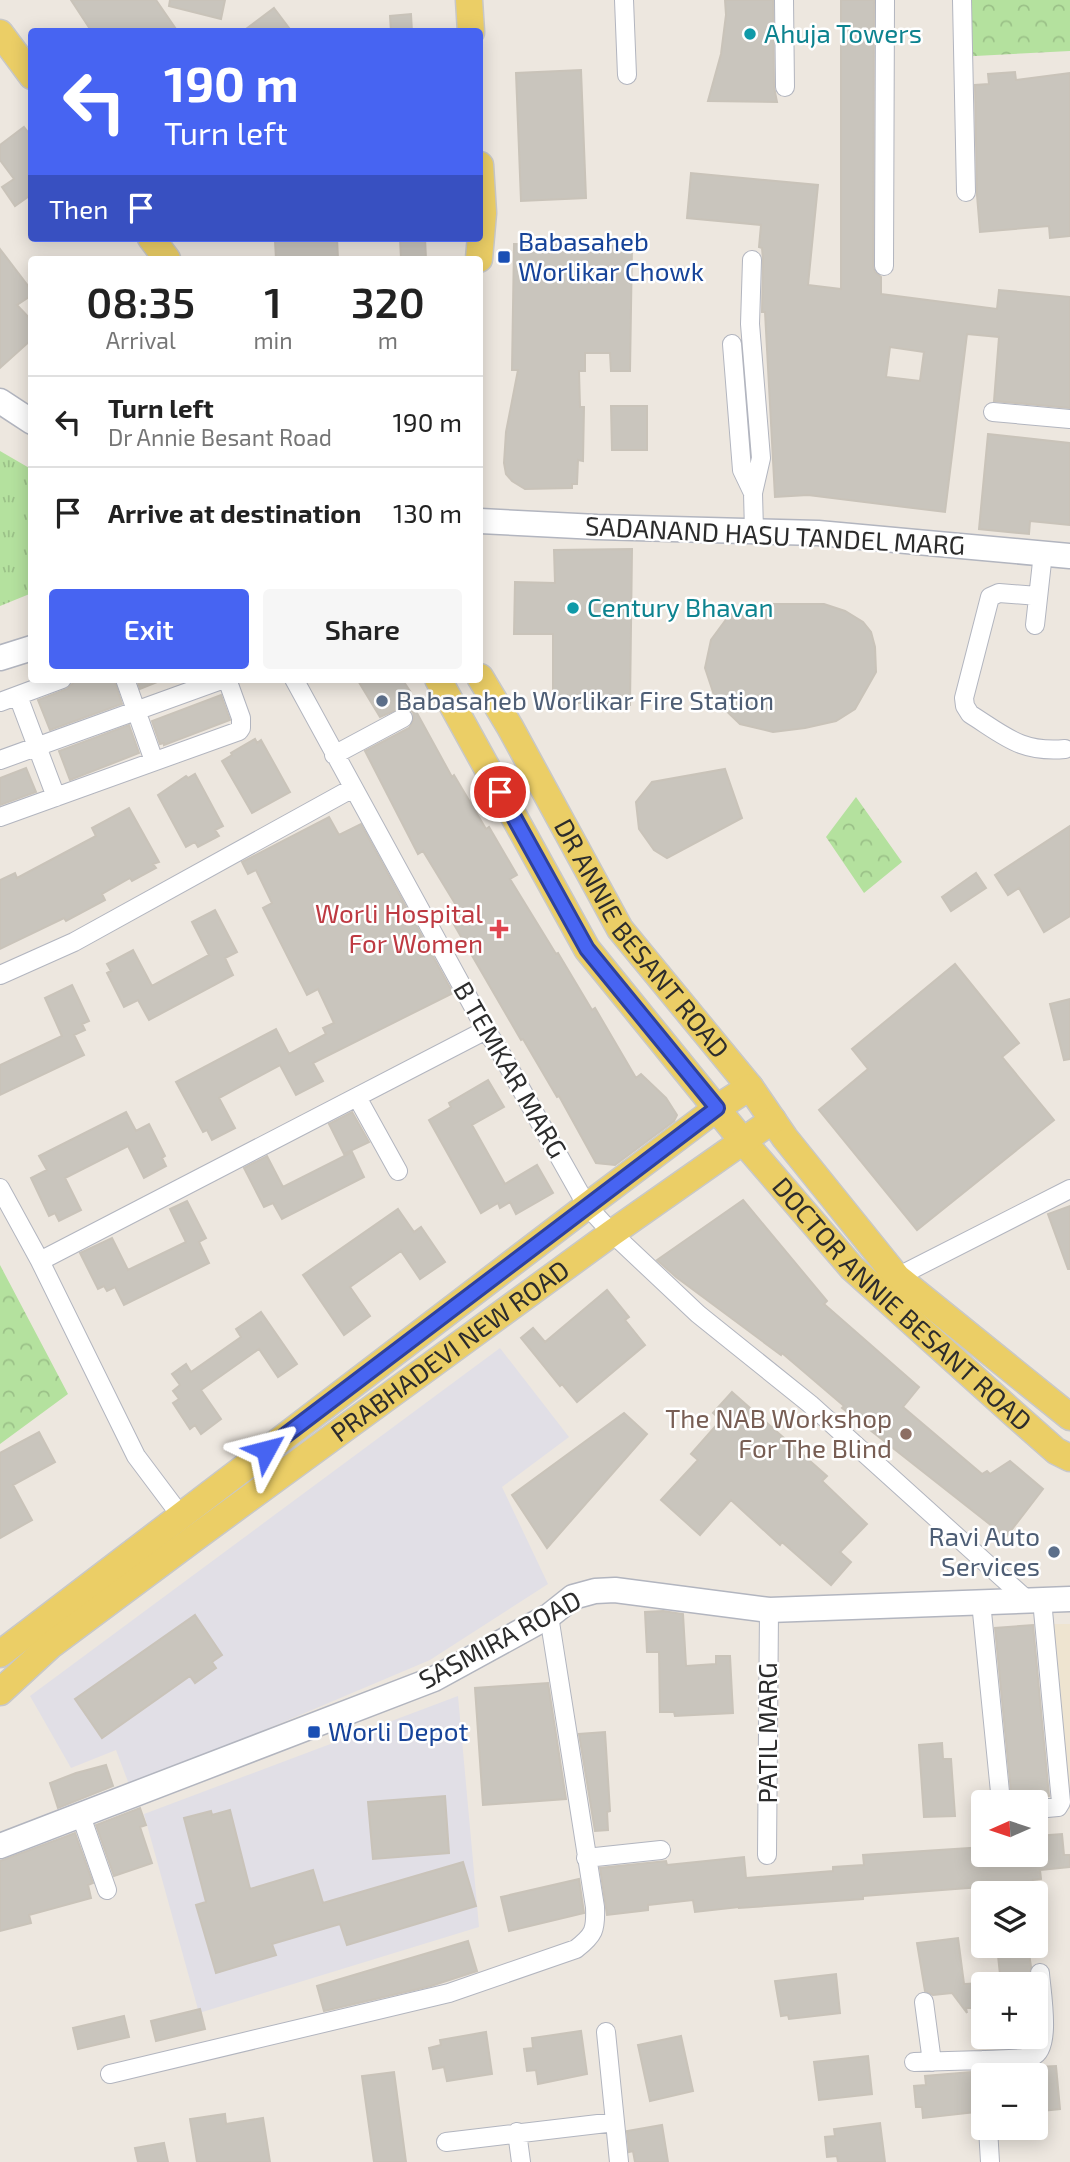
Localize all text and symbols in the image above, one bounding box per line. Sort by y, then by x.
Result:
place label: Ahuja Towers [764,17,922,48]
marker: Ahuja Towers [742,26,758,42]
text: 190 m [164,53,299,112]
icon: left [49,56,140,147]
text: Turn left [164,113,288,151]
icon: arrive [122,189,160,227]
text: Then [49,193,108,224]
place label: Babasaheb Worlikar Chowk [518,225,704,286]
marker: Babasaheb Worlikar Chowk [496,249,512,265]
text: 08:35 [86,276,195,326]
text: 1 [264,276,282,326]
text: 320 [351,276,425,326]
text: Arrival [106,326,176,354]
text: min [253,326,293,354]
text: m [378,326,398,354]
text: Turn left [108,392,214,423]
icon: left [49,403,87,441]
text: 190 m [393,406,462,437]
text: Dr Annie Besant Road [108,423,332,451]
icon: arrive [49,494,87,532]
text: Arrive at destination [108,497,361,528]
text: 130 m [393,497,462,528]
street label: SADANAND HASU TANDEL MARG [584,509,966,560]
button: Exit [49,589,249,669]
button: Share [263,589,462,669]
place label: Century Bhavan [587,591,774,622]
marker: Century Bhavan [565,600,581,616]
place label: Babasaheb Worlikar Fire Station [396,684,774,715]
marker: Babasaheb Worlikar Fire Station [374,693,390,709]
pin [470,762,530,822]
icon: arrive [481,773,519,811]
street label: DR ANNIE BESANT ROAD [549,813,736,1063]
place label: Worli Hospital For Women [315,897,483,958]
marker: Worli Hospital For Women [489,919,509,939]
street label: B TEMKAR MARG [448,976,574,1163]
street label: DOCTOR ANNIE BESANT ROAD [767,1170,1039,1436]
street label: PRABHADEVI NEW ROAD [324,1253,574,1447]
place label: The NAB Workshop For The Blind [665,1402,892,1463]
position arrow [229,1413,303,1487]
marker: The NAB Workshop For The Blind [898,1426,914,1442]
place label: Ravi Auto Services [929,1520,1040,1581]
marker: Ravi Auto Services [1046,1544,1062,1560]
street label: SASMIRA ROAD [413,1583,586,1694]
street label: PATIL MARG [751,1663,782,1803]
place label: Worli Depot [328,1715,468,1746]
marker: Worli Depot [306,1724,322,1740]
north arrow [971,1790,1048,1867]
map controls [971,1790,1048,2140]
button: layers [971,1881,1048,1958]
button: + [971,1972,1048,2049]
button: − [971,2063,1048,2140]

